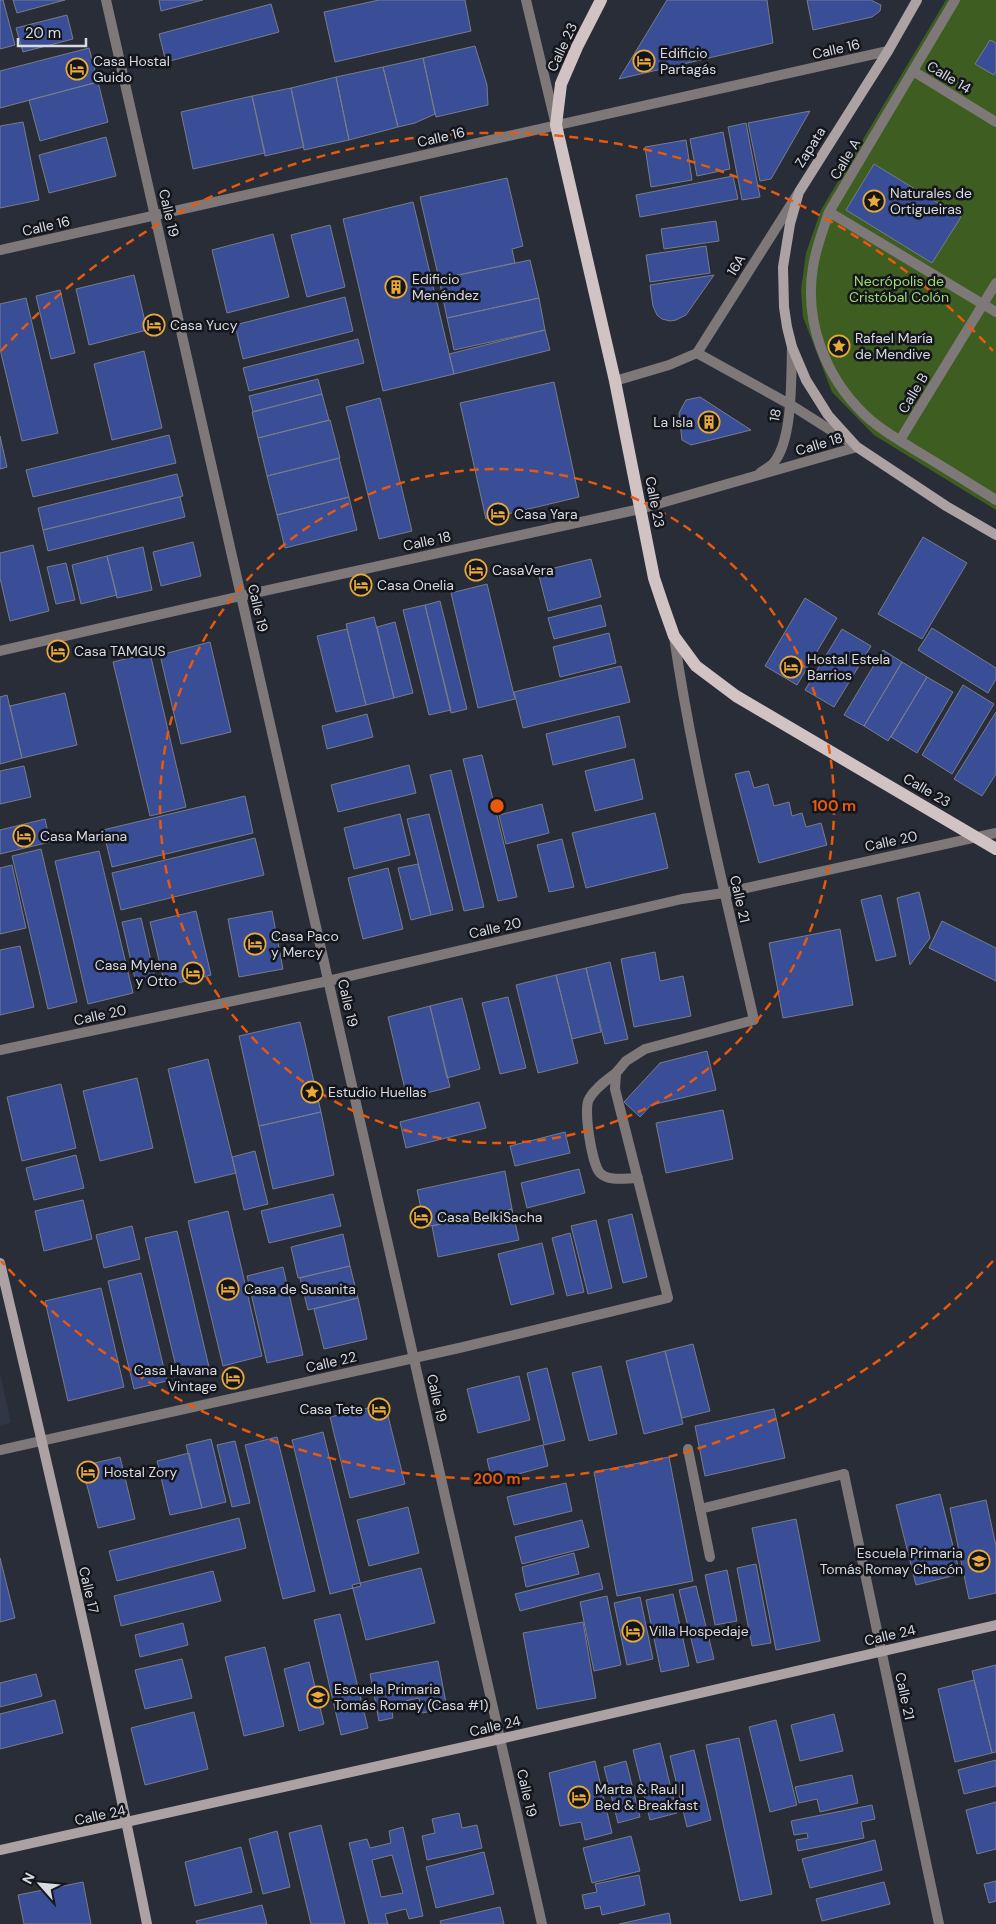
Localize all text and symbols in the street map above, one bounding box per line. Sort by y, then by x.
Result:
scale bar [18,15,85,47]
street label: Calle 23 [543,20,581,74]
text: 20 m [25,23,61,43]
street label: Calle 16 [810,35,862,63]
place label: Edificio Partagás [660,44,716,78]
hotel icon: Edificio Partagás [632,49,656,73]
place label: Casa Hostal Guido [93,52,170,86]
hotel icon: Casa Hostal Guido [65,57,89,81]
street label: Calle 14 [924,57,975,97]
street label: Calle 16 [415,123,467,151]
street label: Zapata [791,123,829,171]
street label: Calle A [826,135,864,183]
place label: Naturales de Ortigueiras [890,184,972,218]
street label: Calle 19 [155,187,183,239]
place icon: Naturales de Ortigueiras [862,189,886,213]
street label: Calle 16 [20,212,72,240]
street label: 16A [723,251,749,279]
place label: Edificio Menéndez [412,270,479,304]
park label: Necrópolis de Cristóbal Colón [849,272,949,306]
building icon: Edificio Menéndez [384,275,408,299]
hotel icon: Casa Yucy [142,313,166,337]
place label: Casa Yucy [170,316,238,334]
place label: Rafael María de Mendive [855,329,933,363]
place icon: Rafael María de Mendive [827,334,851,358]
street label: Calle B [894,369,932,417]
street label: 18 [765,407,785,423]
building icon: La Isla [697,410,721,434]
place label: La Isla [653,413,693,431]
street label: Calle 18 [793,428,845,460]
street label: Calle 23 [641,475,669,529]
hotel icon: Casa Yara [486,502,510,526]
place label: Casa Yara [514,505,578,523]
street label: Calle 18 [401,527,453,555]
hotel icon: CasaVera [464,558,488,582]
place label: CasaVera [492,561,554,579]
hotel icon: Casa Onelia [349,573,373,597]
place label: Casa Onelia [377,576,454,594]
street label: Calle 19 [244,582,272,634]
hotel icon: Casa TAMGUS [46,639,70,663]
place label: Casa TAMGUS [74,642,166,660]
place label: Hostal Estela Barrios [807,650,890,684]
hotel icon: Hostal Estela Barrios [779,655,803,679]
street label: Calle 23 [900,769,954,811]
text: 100 m [812,796,856,816]
centre of rings [488,797,506,815]
hotel icon: Casa Mariana [12,824,36,848]
place label: Casa Mariana [40,827,127,845]
street label: Calle 20 [863,827,919,855]
street label: Calle 21 [726,874,754,924]
street label: Calle 20 [467,913,523,943]
place label: Casa Paco y Mercy [271,927,339,961]
hotel icon: Casa Paco y Mercy [243,932,267,956]
place label: Casa Mylena y Otto [95,956,177,990]
hotel icon: Casa Mylena y Otto [181,961,205,985]
street label: Calle 19 [334,977,362,1029]
street label: Calle 20 [72,1001,128,1029]
place icon: Estudio Huellas [300,1080,324,1104]
place label: Estudio Huellas [328,1083,427,1101]
hotel icon: Casa BelkiSacha [409,1205,433,1229]
place label: Casa BelkiSacha [437,1208,542,1226]
hotel icon: Casa de Susanita [216,1277,240,1301]
place label: Casa de Susanita [244,1280,356,1298]
street label: Calle 22 [304,1347,358,1377]
place label: Casa Havana Vintage [134,1361,217,1395]
hotel icon: Casa Havana Vintage [221,1366,245,1390]
street label: Calle 19 [423,1372,451,1424]
hotel icon: Casa Tete [367,1397,391,1421]
place label: Casa Tete [299,1400,363,1418]
hotel icon: Hostal Zory [76,1460,100,1484]
place label: Hostal Zory [104,1463,178,1481]
text: 200 m [473,1469,521,1489]
place label: Escuela Primaria Tomás Romay Chacón [820,1544,963,1578]
school or university icon: Escuela Primaria Tomás Romay Chacón [967,1549,991,1573]
street label: Calle 17 [75,1565,103,1615]
hotel icon: Villa Hospedaje [621,1619,645,1643]
street label: Calle 24 [863,1620,918,1650]
place label: Villa Hospedaje [649,1622,749,1640]
street label: Calle 21 [891,1671,919,1721]
place label: Escuela Primaria Tomás Romay (Casa #1) [334,1680,488,1714]
school or university icon: Escuela Primaria Tomás Romay (Casa #1) [306,1685,330,1709]
street label: Calle 24 [468,1711,523,1741]
street label: Calle 19 [513,1767,541,1819]
place label: Marta & Raul | Bed & Breakfast [595,1780,698,1814]
hotel icon: Marta & Raul | Bed & Breakfast [567,1785,591,1809]
street label: Calle 24 [73,1801,128,1829]
north arrow [15,1859,65,1909]
text: N [18,1869,39,1887]

